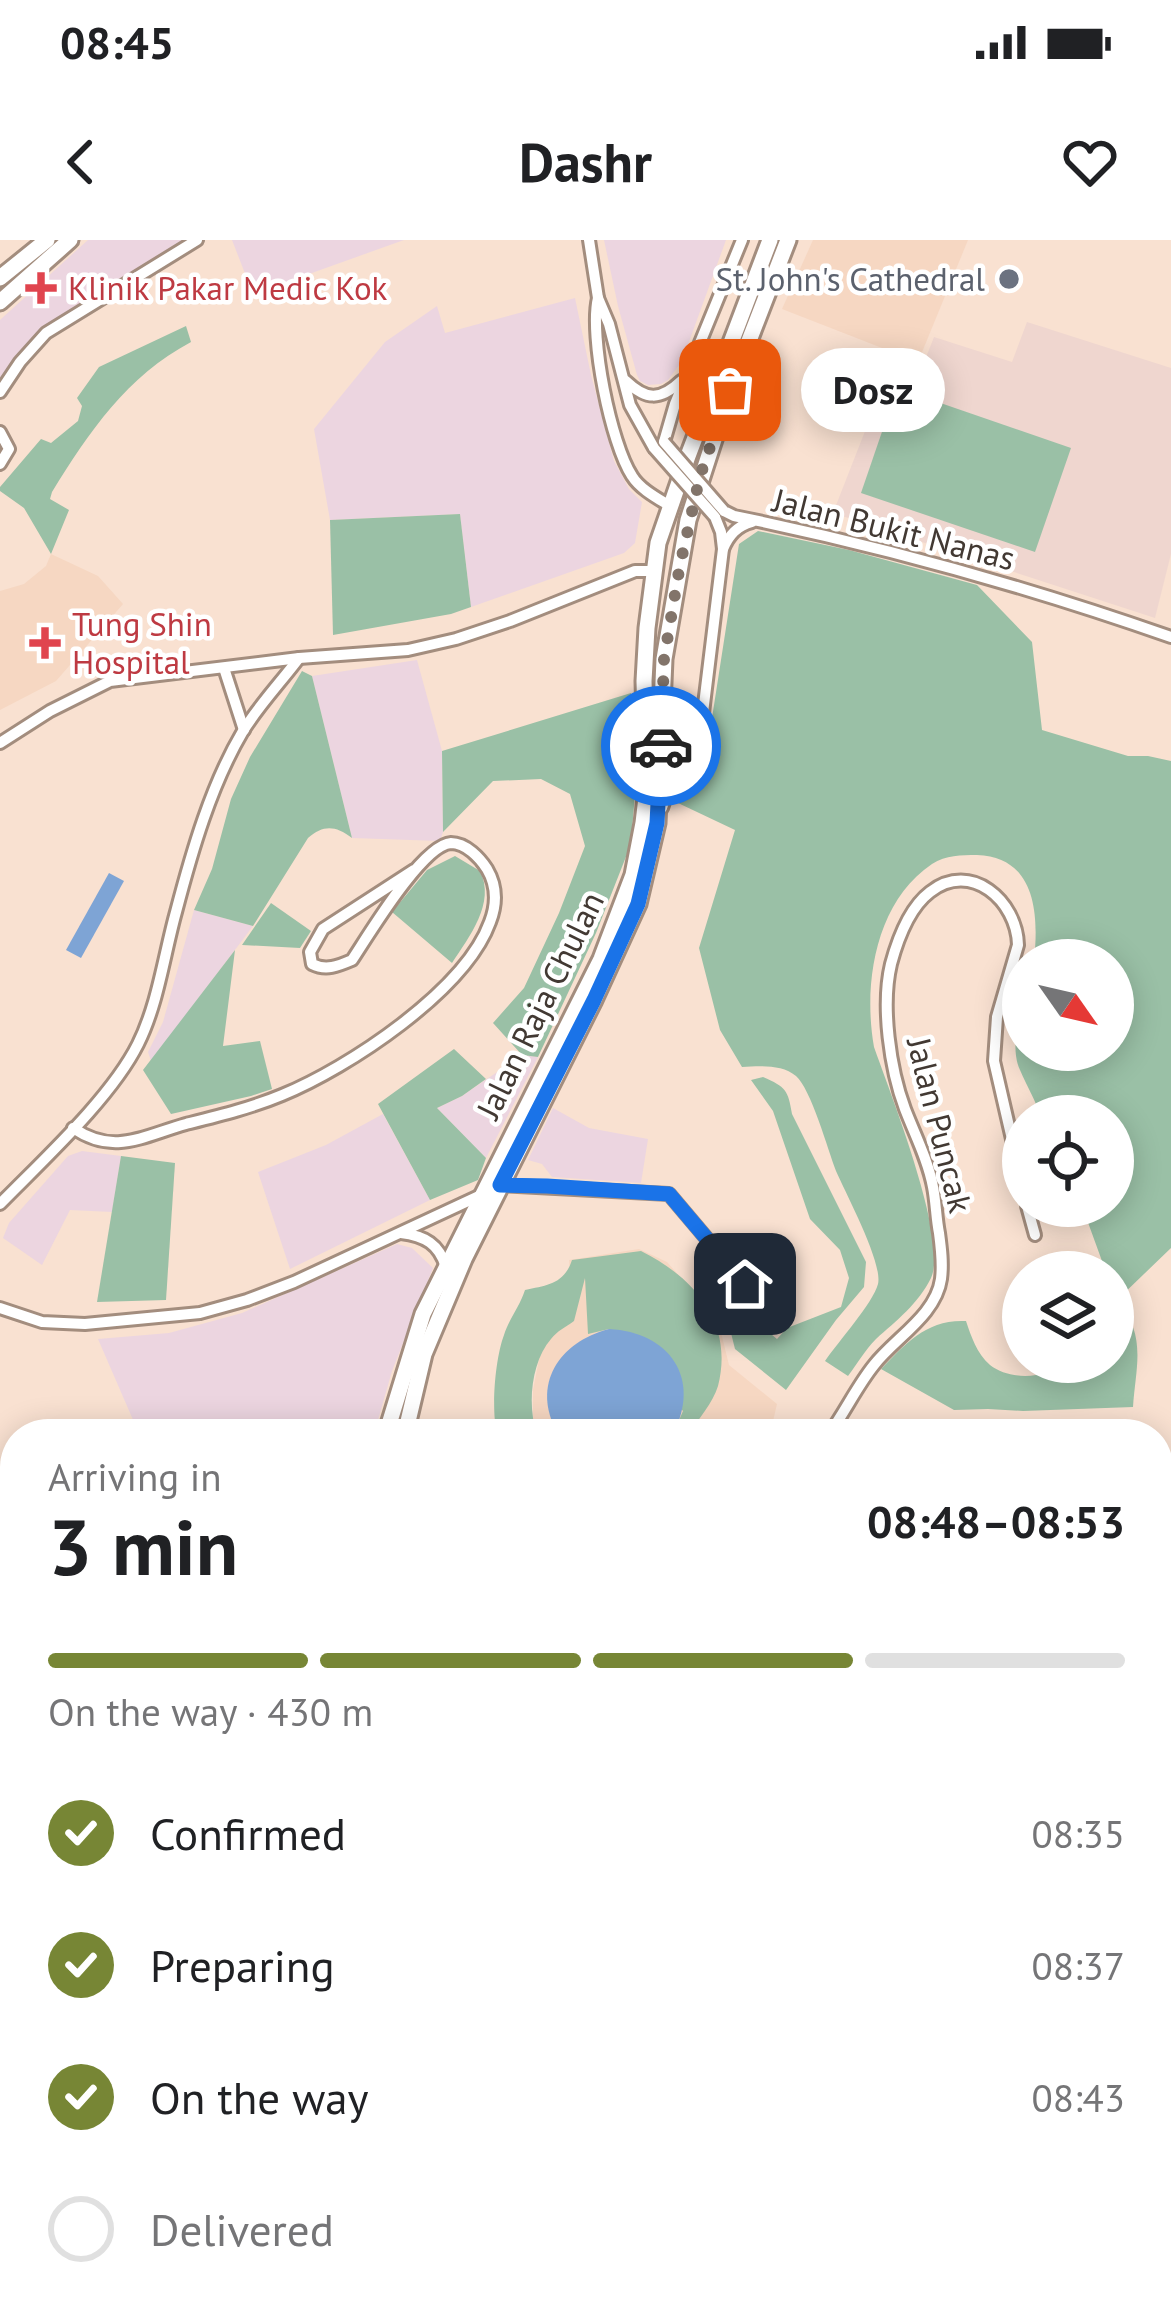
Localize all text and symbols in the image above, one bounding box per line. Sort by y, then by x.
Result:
text: 08:45 [60,13,174,71]
text: Dashr [519,127,652,197]
icon: back [48,129,114,195]
icon: heart [1057,129,1123,195]
place label: St. John's Cathedral [716,257,985,300]
place label: Klinik Pakar Medic Kok [68,266,388,309]
marker: St. John's Cathedral [996,266,1022,292]
marker: Klinik Pakar Medic Kok [25,272,57,304]
pin [679,339,781,441]
callout: Dosz [802,348,946,432]
icon: bag [697,357,763,423]
text: Dosz [833,364,913,415]
street label: Jalan Bukit Nanas [767,477,1019,579]
place label: Tung Shin Hospital [72,602,212,683]
marker: Tung Shin Hospital [29,627,61,659]
courier [601,686,721,806]
icon: car [628,713,694,779]
street label: Jalan Raja Chulan [465,884,613,1127]
north arrow [1002,939,1134,1071]
map controls [1002,939,1134,1383]
street label: Jalan Puncak [897,1031,983,1217]
button: locate [1002,1095,1134,1227]
pin [694,1233,796,1335]
icon: home [712,1251,778,1317]
button: layers [1002,1251,1134,1383]
text: Arriving in [48,1451,222,1502]
text: 08:48–08:53 [867,1492,1125,1550]
text: 3 min [48,1496,238,1597]
text: On the way · 430 m [48,1686,373,1737]
icon: check [48,1800,114,1866]
text: Confirmed [150,1804,346,1862]
text: 08:35 [1031,1808,1125,1859]
icon: check [48,1932,114,1998]
text: Preparing [150,1936,335,1994]
text: 08:37 [1031,1940,1125,1991]
icon: check [48,2064,114,2130]
text: On the way [150,2068,369,2126]
text: 08:43 [1031,2072,1125,2123]
text: Delivered [150,2200,334,2258]

